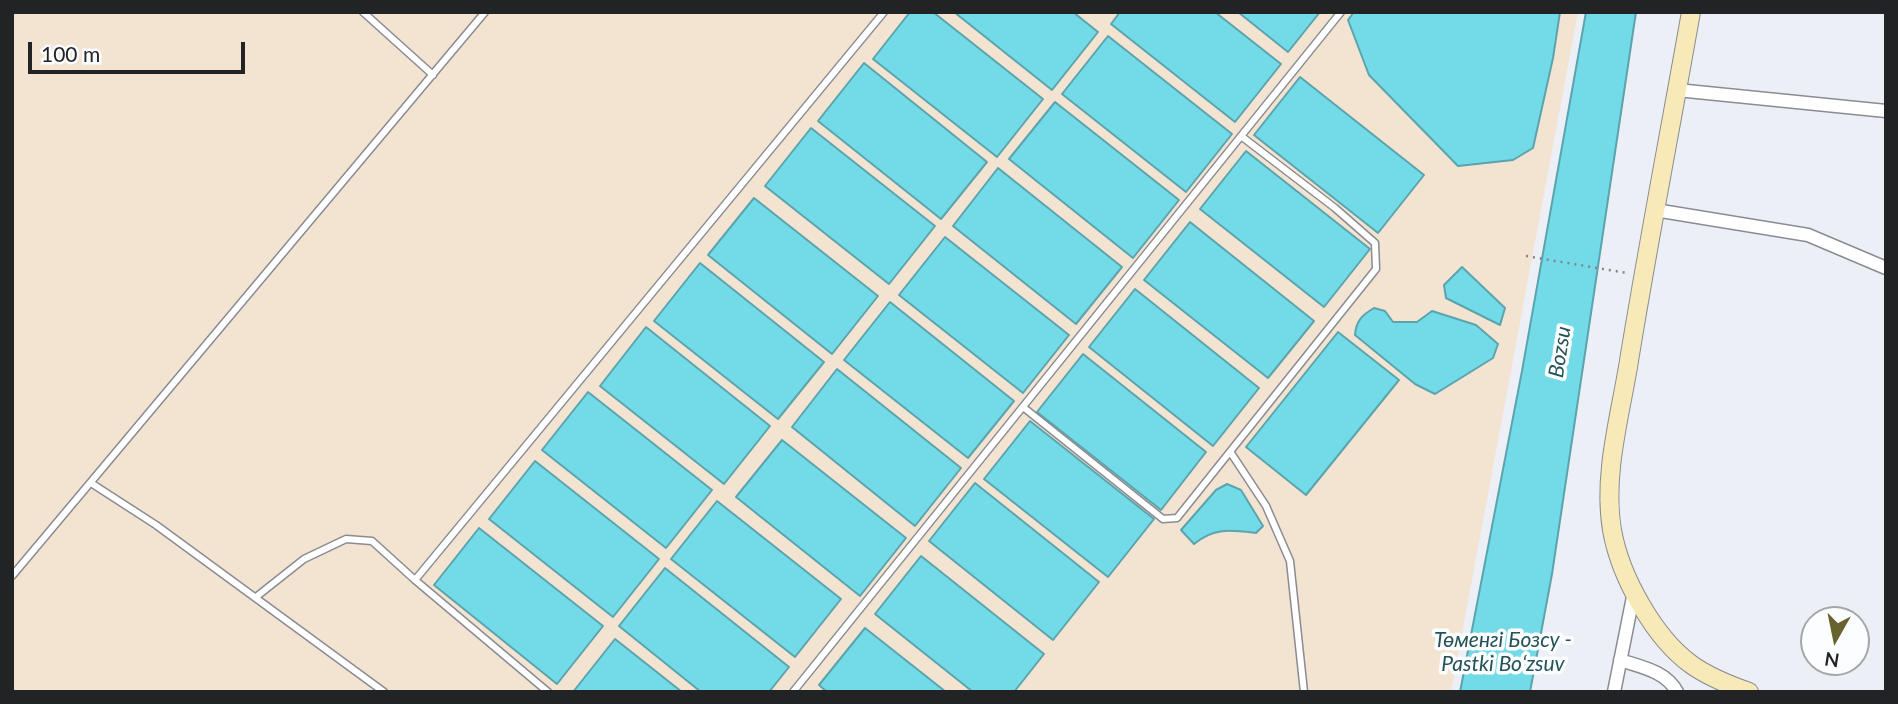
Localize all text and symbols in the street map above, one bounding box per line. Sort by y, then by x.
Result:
scale bar [32,28,248,72]
text: 100 m [41,41,100,66]
water label: Bozsu [1544,325,1576,379]
north arrow [1800,606,1870,676]
water label: Төменгі Бозсу - Pastki Boʻzsuv [1434,627,1572,677]
text: N [1823,648,1841,673]

